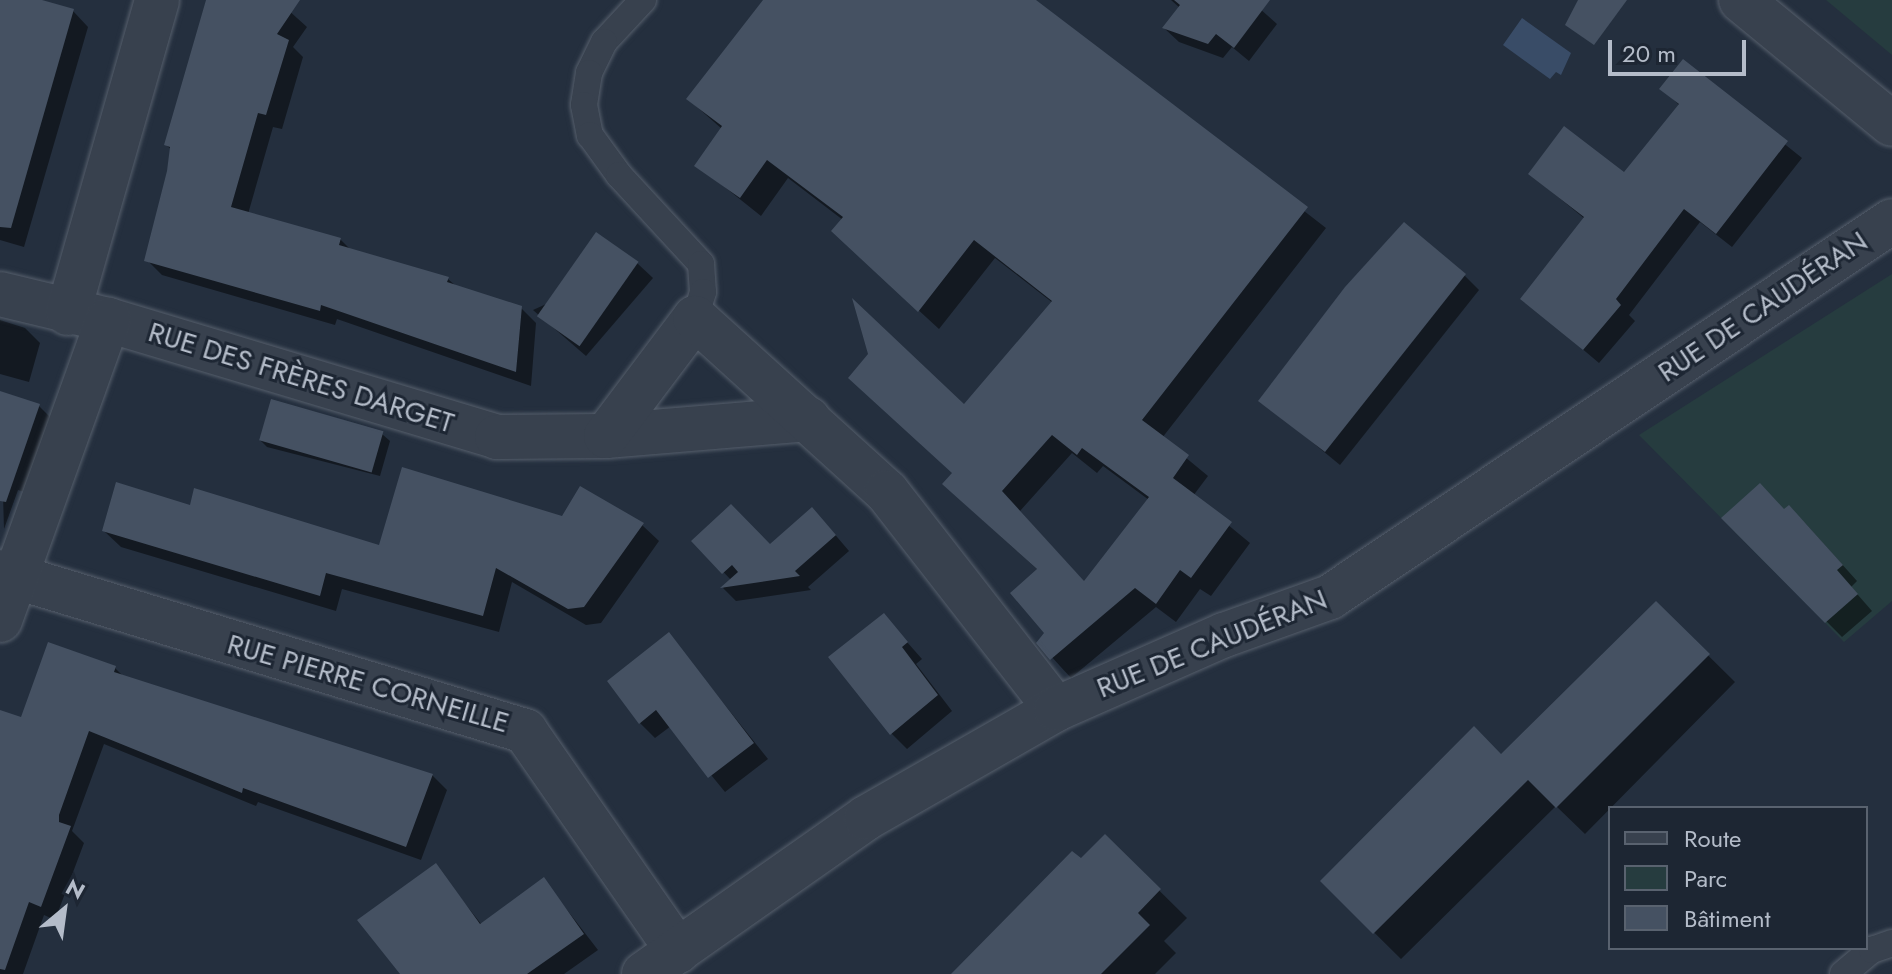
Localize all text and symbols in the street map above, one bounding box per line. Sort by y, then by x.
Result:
scale bar [1612,24,1750,74]
text: 20 m [1622,36,1676,71]
street label: RUE DE CAUDÉRAN [1652,225,1874,389]
street label: RUE DES FRÈRES DARGET [144,316,458,440]
street label: RUE DE CAUDÉRAN [1092,583,1332,705]
street label: RUE PIERRE CORNEILLE [223,628,513,740]
legend [1608,806,1868,950]
text: Route [1684,821,1741,856]
text: Parc [1684,861,1727,896]
north arrow [24,870,104,950]
text: N [60,871,91,907]
text: Bâtiment [1684,901,1770,936]

